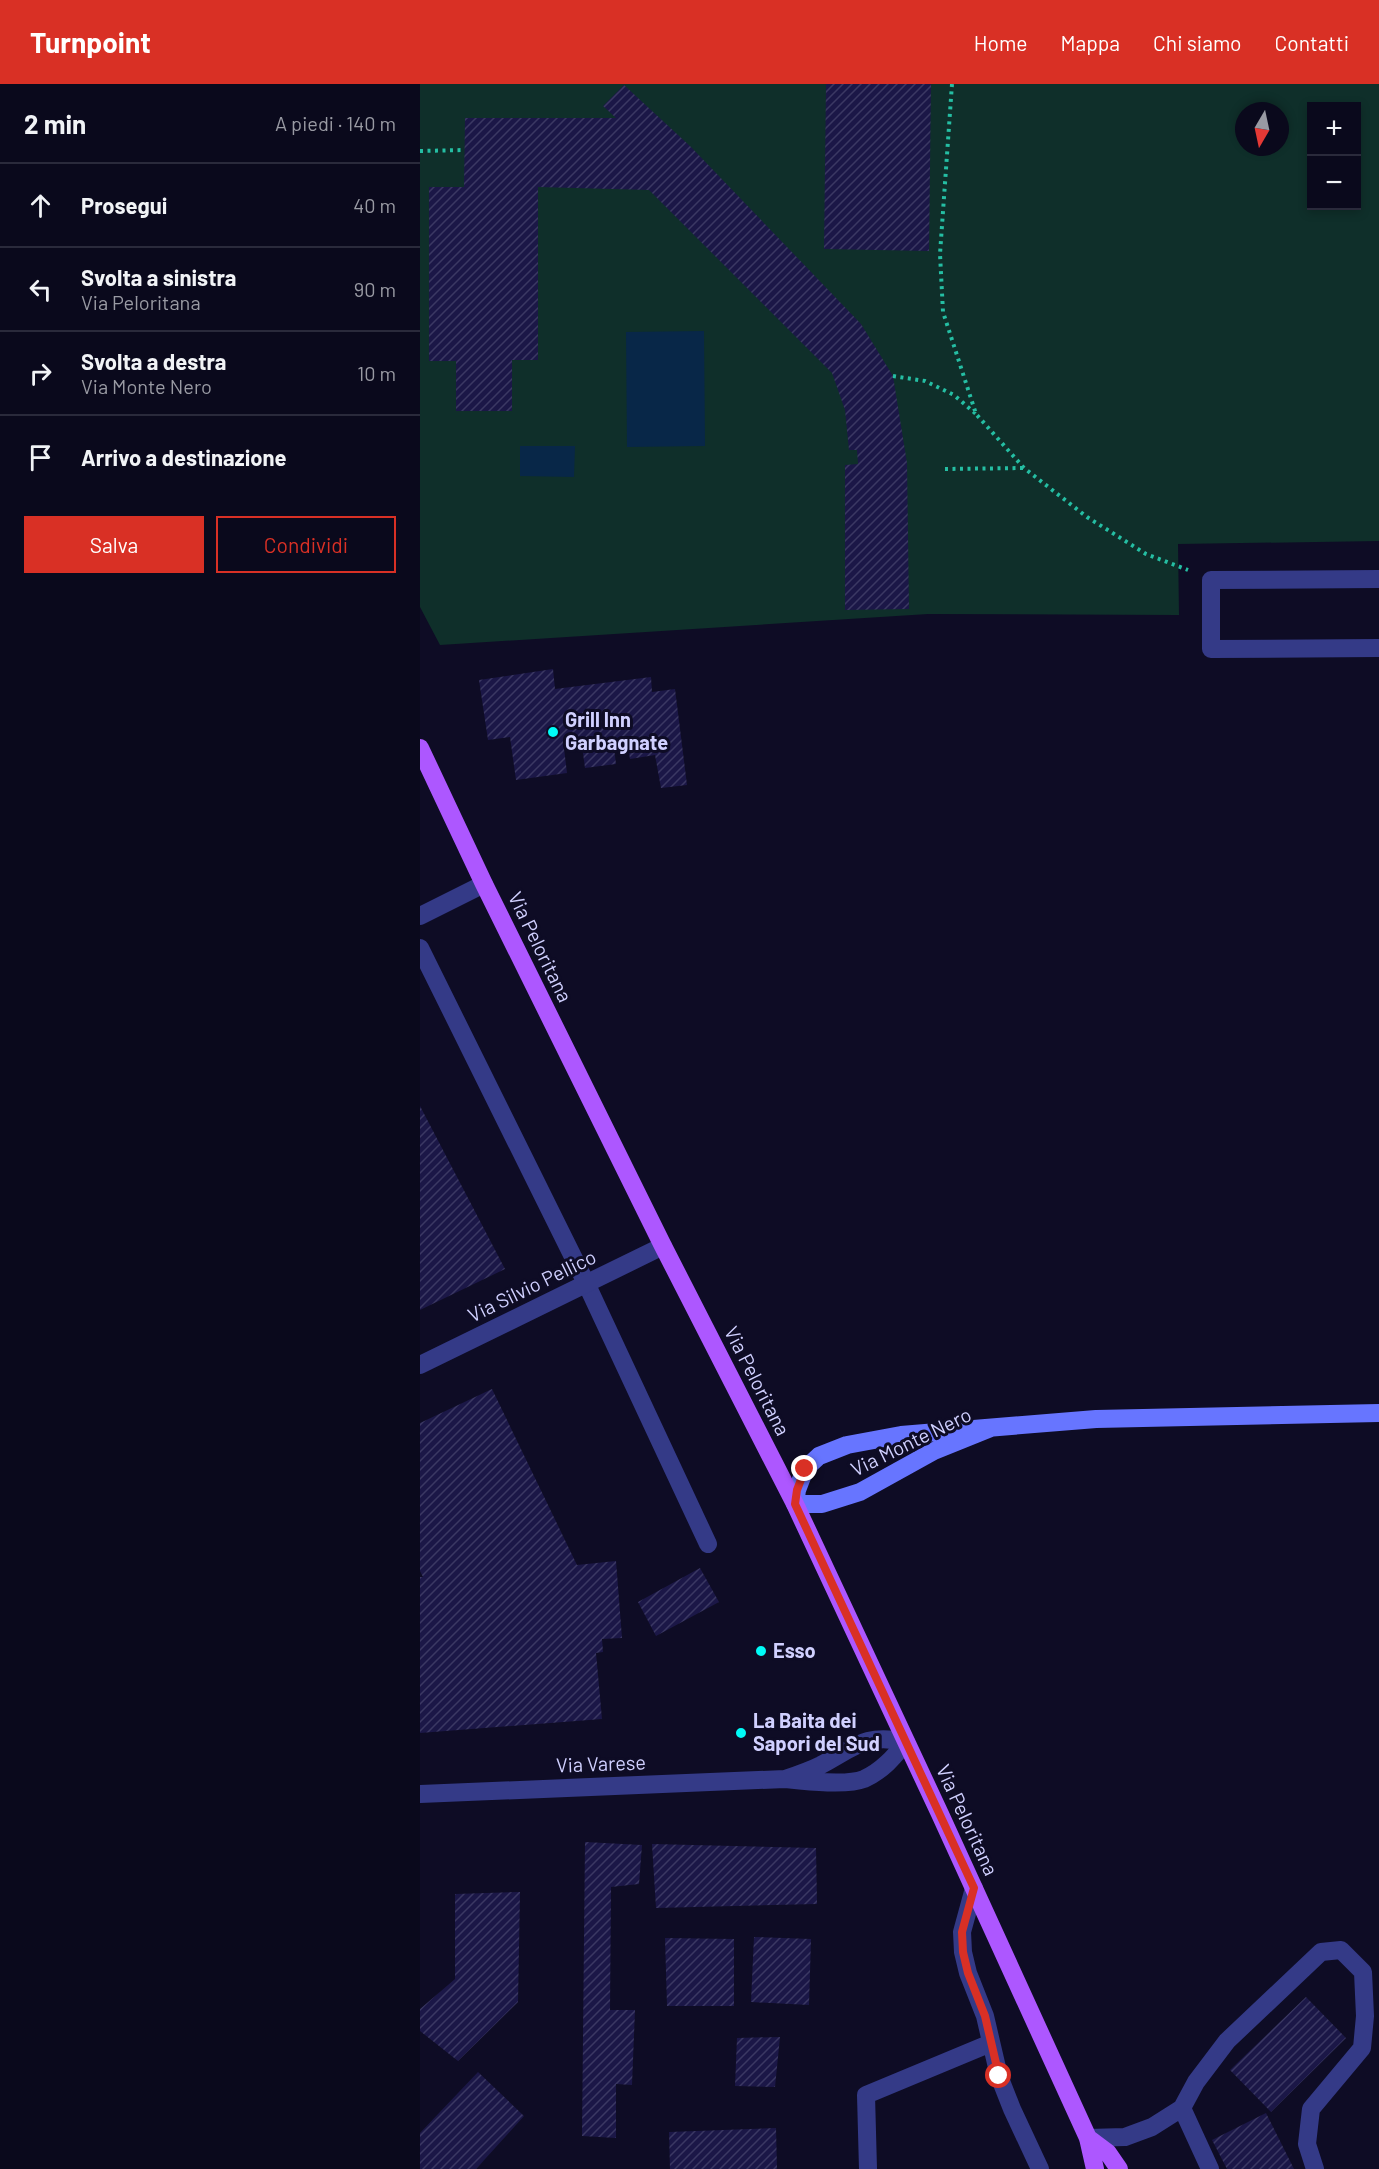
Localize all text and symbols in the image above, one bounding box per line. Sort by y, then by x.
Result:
text: Turnpoint [30,25,151,59]
text: Home [974,30,1027,55]
text: Mappa [1060,30,1120,55]
text: Chi siamo [1153,30,1242,55]
text: Contatti [1275,30,1349,55]
north arrow [1235,102,1289,156]
map controls [1307,102,1361,210]
button: + [1307,102,1361,156]
text: 2 min [24,108,86,139]
text: A piedi · 140 m [275,111,396,135]
button: − [1307,156,1361,210]
icon: ahead [24,189,57,222]
text: Prosegui [81,192,167,218]
text: 40 m [353,193,396,217]
text: Svolta a sinistra [81,264,236,290]
icon: left [24,273,57,306]
text: 90 m [354,277,396,301]
text: Via Peloritana [81,290,201,314]
text: Svolta a destra [81,348,226,374]
icon: right [24,357,57,390]
text: 10 m [357,361,396,385]
text: Via Monte Nero [81,374,212,398]
icon: arrive [24,441,57,474]
text: Arrivo a destinazione [81,444,287,470]
button: Salva [24,516,204,573]
button: Condividi [216,516,396,573]
place label: Grill Inn Garbagnate [565,707,668,754]
marker: Grill Inn Garbagnate [546,725,560,739]
street label: Via Peloritana [504,888,578,1006]
street label: Via Silvio Pellico [464,1244,600,1327]
street label: Via Peloritana [720,1322,796,1439]
street label: Via Monte Nero [846,1402,975,1481]
route end [791,1455,817,1481]
place label: Esso [773,1638,816,1662]
marker: Esso [754,1644,768,1658]
place label: La Baita dei Sapori del Sud [753,1708,880,1755]
marker: La Baita dei Sapori del Sud [734,1726,748,1740]
street label: Via Varese [556,1749,646,1777]
street label: Via Peloritana [932,1760,1004,1879]
route start [985,2062,1011,2088]

